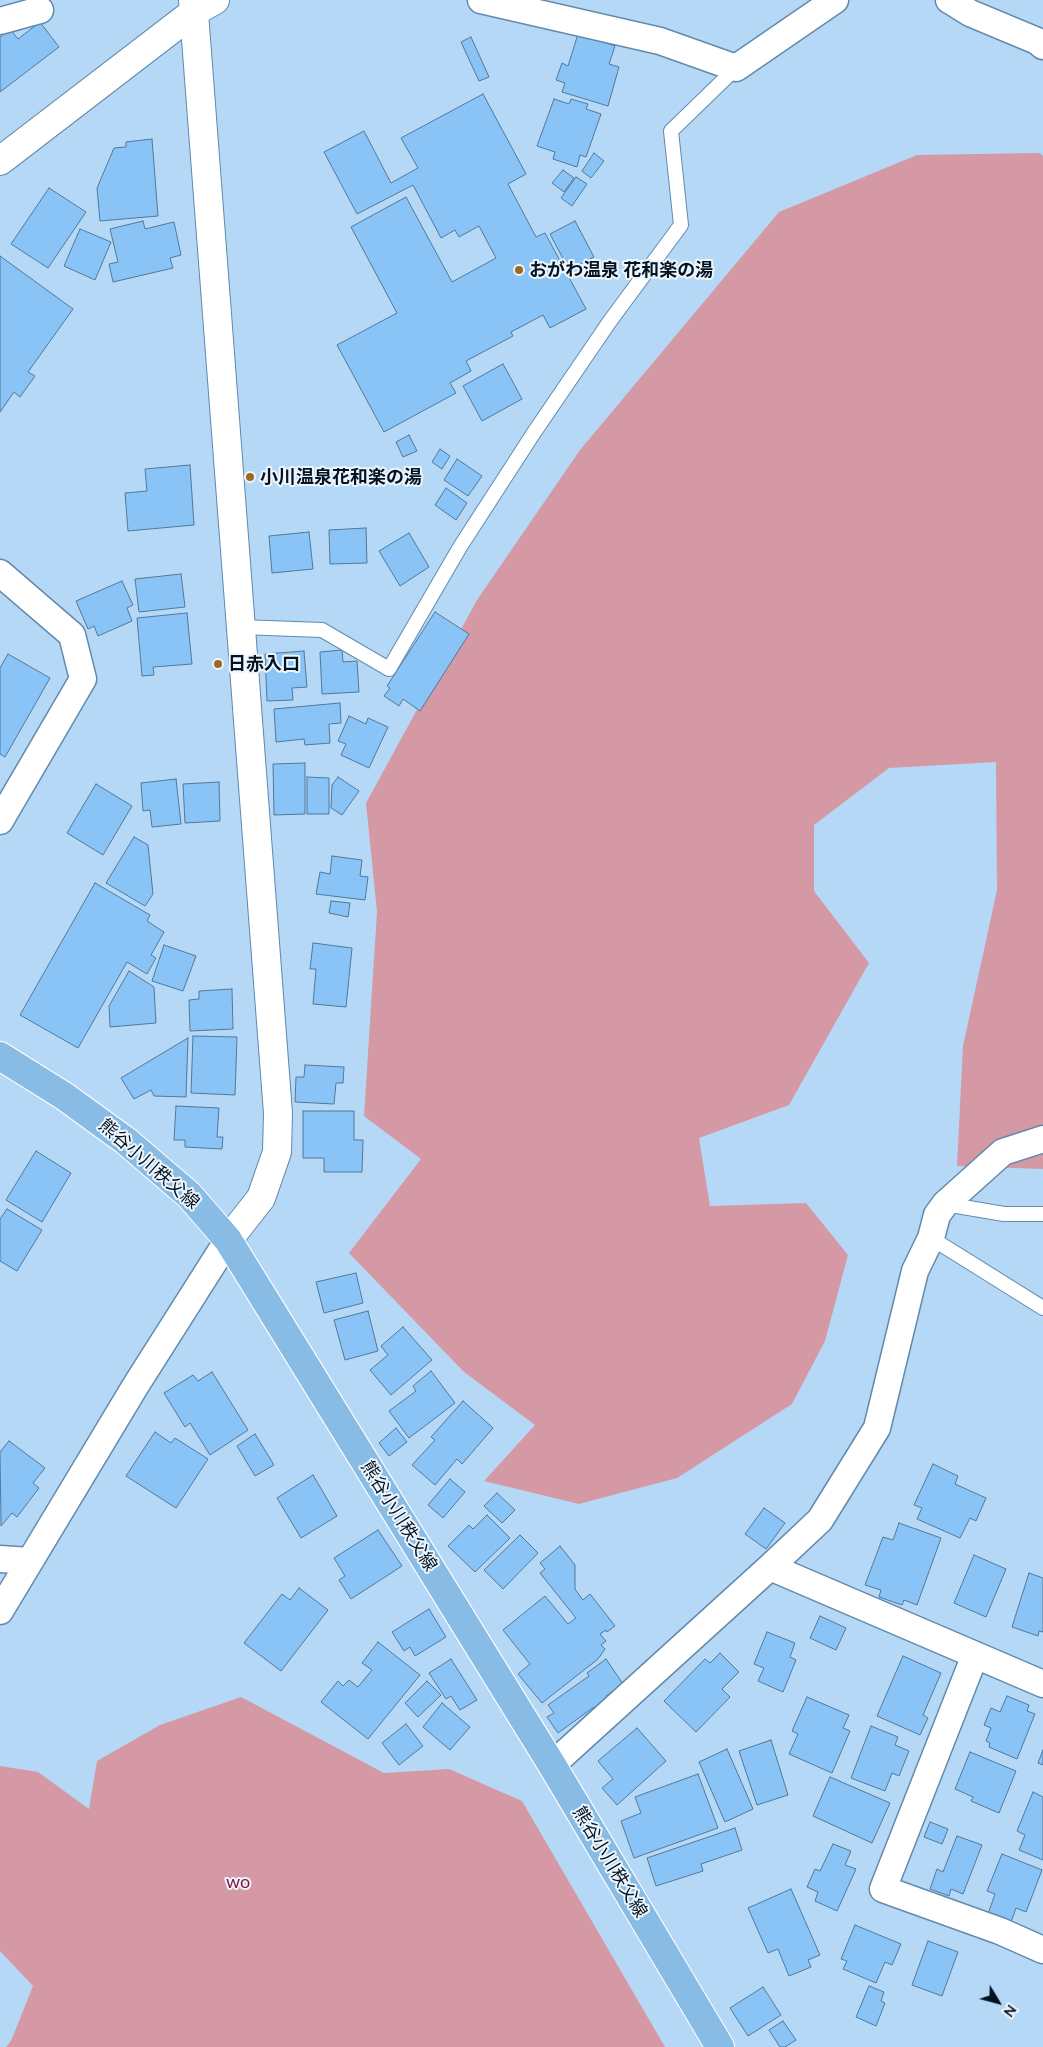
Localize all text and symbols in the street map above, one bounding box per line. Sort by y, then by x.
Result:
place label: おがわ温泉 花和楽の湯 [529,259,713,281]
marker: おがわ温泉 花和楽の湯 [513,264,525,276]
place label: 小川温泉花和楽の湯 [260,466,422,488]
marker: 小川温泉花和楽の湯 [244,471,256,483]
place label: 日赤入口 [228,653,300,675]
marker: 日赤入口 [212,658,224,670]
street label: 熊谷小川秩父線 [94,1115,204,1213]
street label: 熊谷小川秩父線 [356,1457,442,1575]
street label: 熊谷小川秩父線 [568,1802,652,1922]
park label: wo [226,1871,250,1893]
north arrow [973,1977,1023,2027]
text: N [1000,2002,1020,2021]

